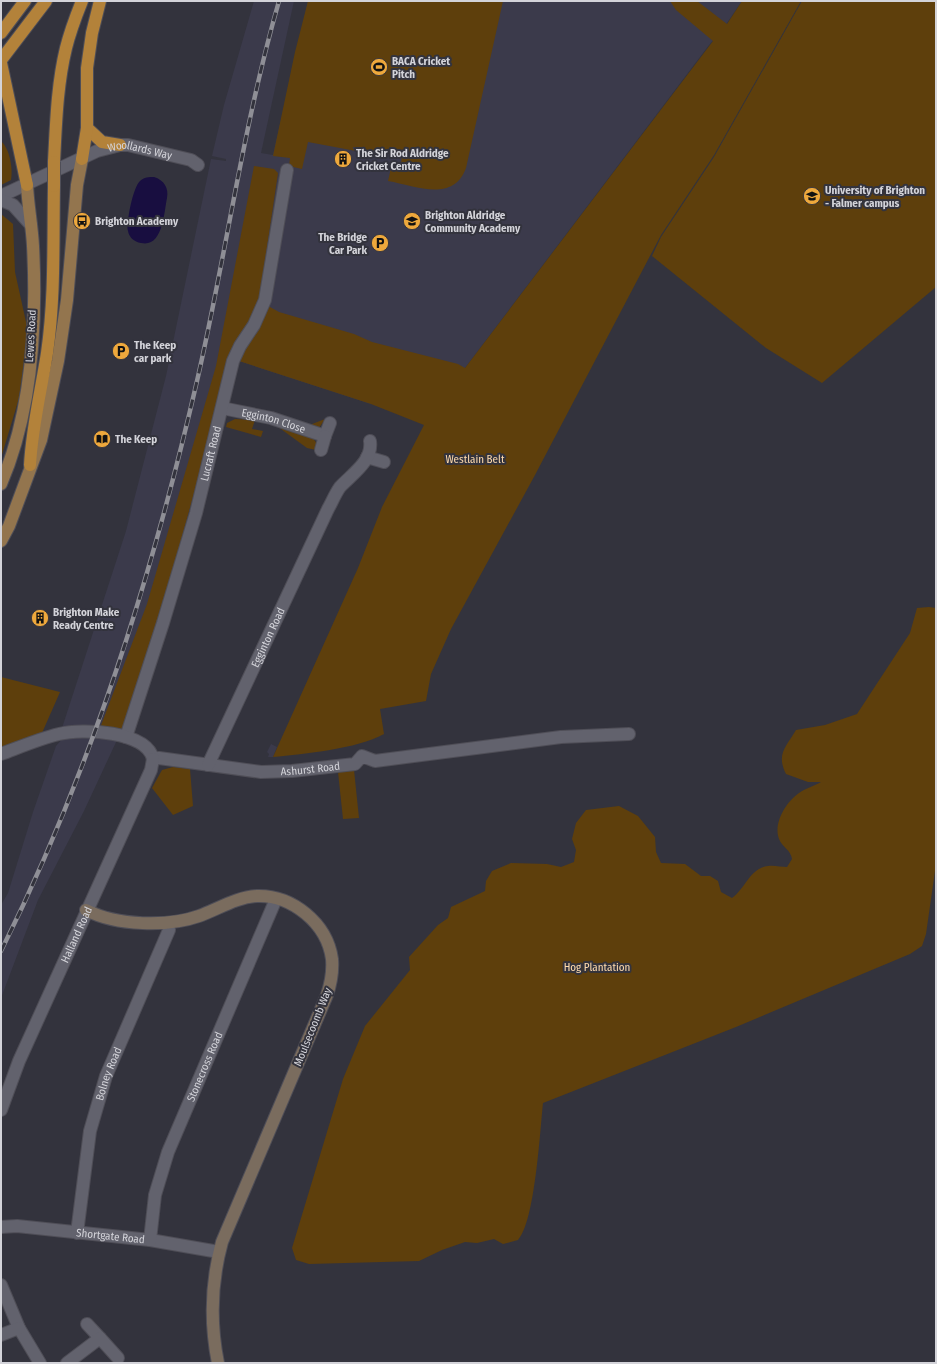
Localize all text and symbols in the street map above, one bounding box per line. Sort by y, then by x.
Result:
place label: BACA Cricket Pitch [392,55,450,81]
sports icon: BACA Cricket Pitch [369,57,389,77]
street label: Woollards Way [106,138,173,162]
place label: The Sir Rod Aldridge Cricket Centre [356,147,449,173]
building icon: The Sir Rod Aldridge Cricket Centre [333,149,353,169]
place label: University of Brighton - Falmer campus [825,184,925,210]
school or university icon: University of Brighton - Falmer campus [802,186,822,206]
place label: Brighton Aldridge Community Academy [425,209,521,235]
bus stop icon: Brighton Academy [72,211,92,231]
school or university icon: Brighton Aldridge Community Academy [402,211,422,231]
place label: Brighton Academy [95,215,179,228]
place label: The Bridge Car Park [318,231,367,257]
parking icon: The Bridge Car Park [370,233,390,253]
street label: Lewes Road [23,309,39,363]
place label: The Keep car park [134,339,176,365]
parking icon: The Keep car park [111,341,131,361]
street label: Egginton Close [240,406,307,436]
street label: Lucraft Road [198,424,223,482]
library icon: The Keep [92,429,112,449]
place label: The Keep [115,433,157,446]
park label: Westlain Belt [445,453,505,466]
street label: Egginton Road [248,605,287,669]
place label: Brighton Make Ready Centre [53,606,120,632]
building icon: Brighton Make Ready Centre [30,608,50,628]
street label: Ashurst Road [280,759,341,778]
street label: Halland Road [58,904,95,965]
park label: Hog Plantation [564,961,630,974]
street label: Moulsecoomb Way [291,986,335,1068]
street label: Stonecross Road [184,1030,225,1104]
street label: Bolney Road [93,1045,124,1102]
street label: Shortgate Road [75,1226,145,1246]

